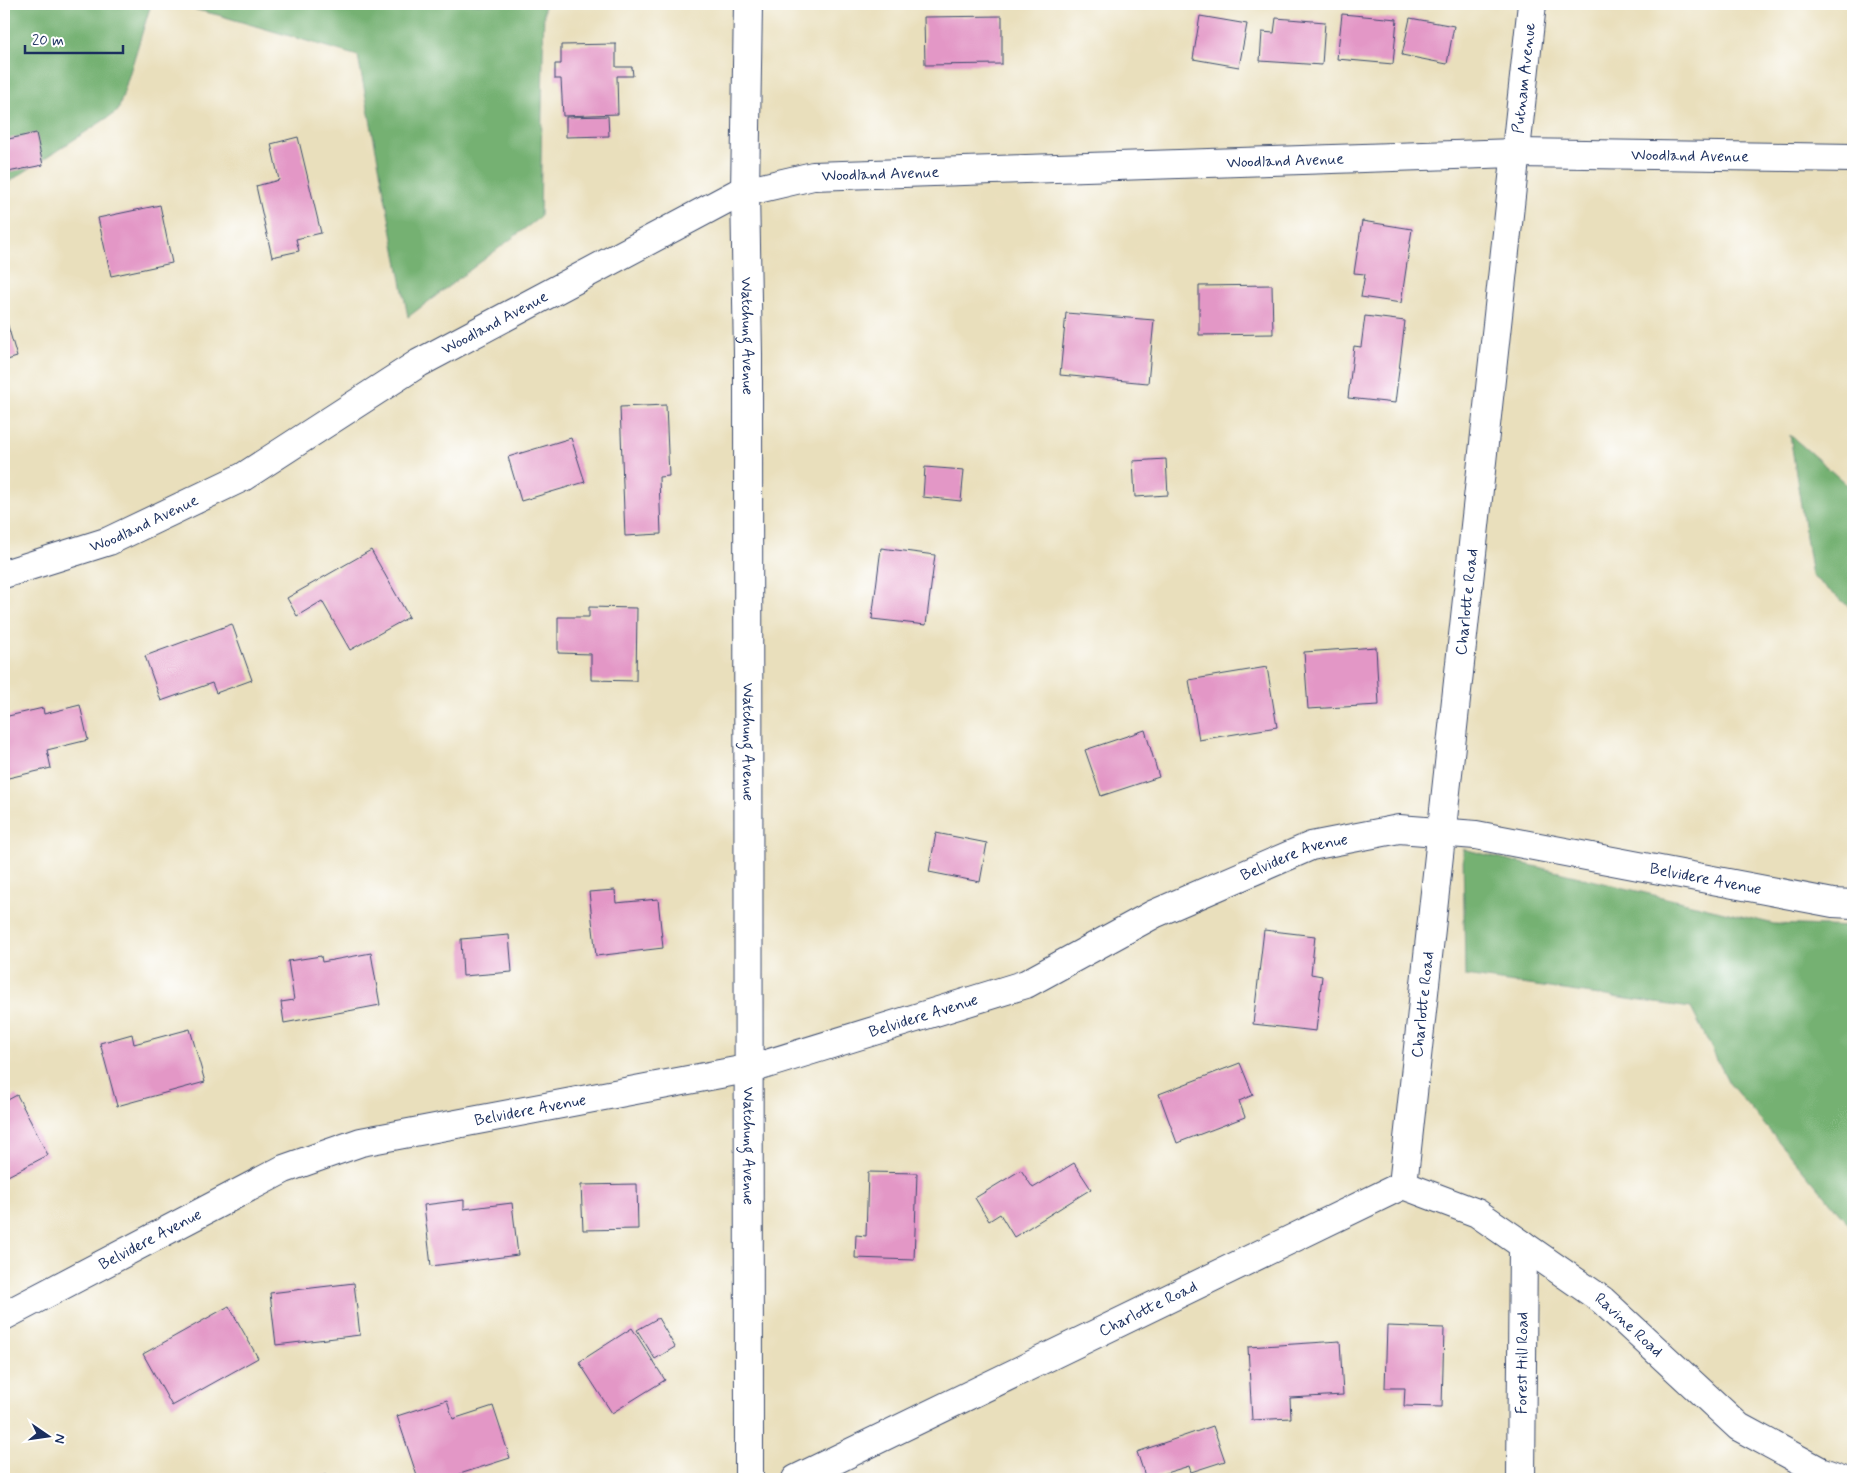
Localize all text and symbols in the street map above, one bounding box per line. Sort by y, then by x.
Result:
street label: Putnam Avenue [1507,21,1540,135]
scale bar [25,22,122,54]
text: 20 m [32,31,64,51]
street label: Woodland Avenue [1631,144,1749,167]
street label: Woodland Avenue [1226,148,1345,173]
street label: Woodland Avenue [821,161,940,186]
street label: Watchung Avenue [736,277,759,395]
street label: Woodland Avenue [438,286,552,360]
street label: Woodland Avenue [87,489,202,557]
street label: Charlotte Road [1450,548,1483,656]
street label: Watchung Avenue [737,683,759,801]
street label: Belvidere Avenue [1237,829,1350,886]
street label: Belvidere Avenue [1648,858,1763,900]
street label: Charlotte Road [1406,950,1439,1059]
street label: Belvidere Avenue [866,989,981,1042]
street label: Watchung Avenue [737,1087,759,1205]
street label: Belvidere Avenue [473,1089,588,1131]
street label: Belvidere Avenue [95,1204,205,1275]
street label: Charlotte Road [1095,1276,1201,1341]
street label: Ravine Road [1591,1288,1667,1362]
street label: Forest Hill Road [1511,1312,1533,1414]
north arrow [22,1410,72,1460]
text: N [50,1432,70,1445]

